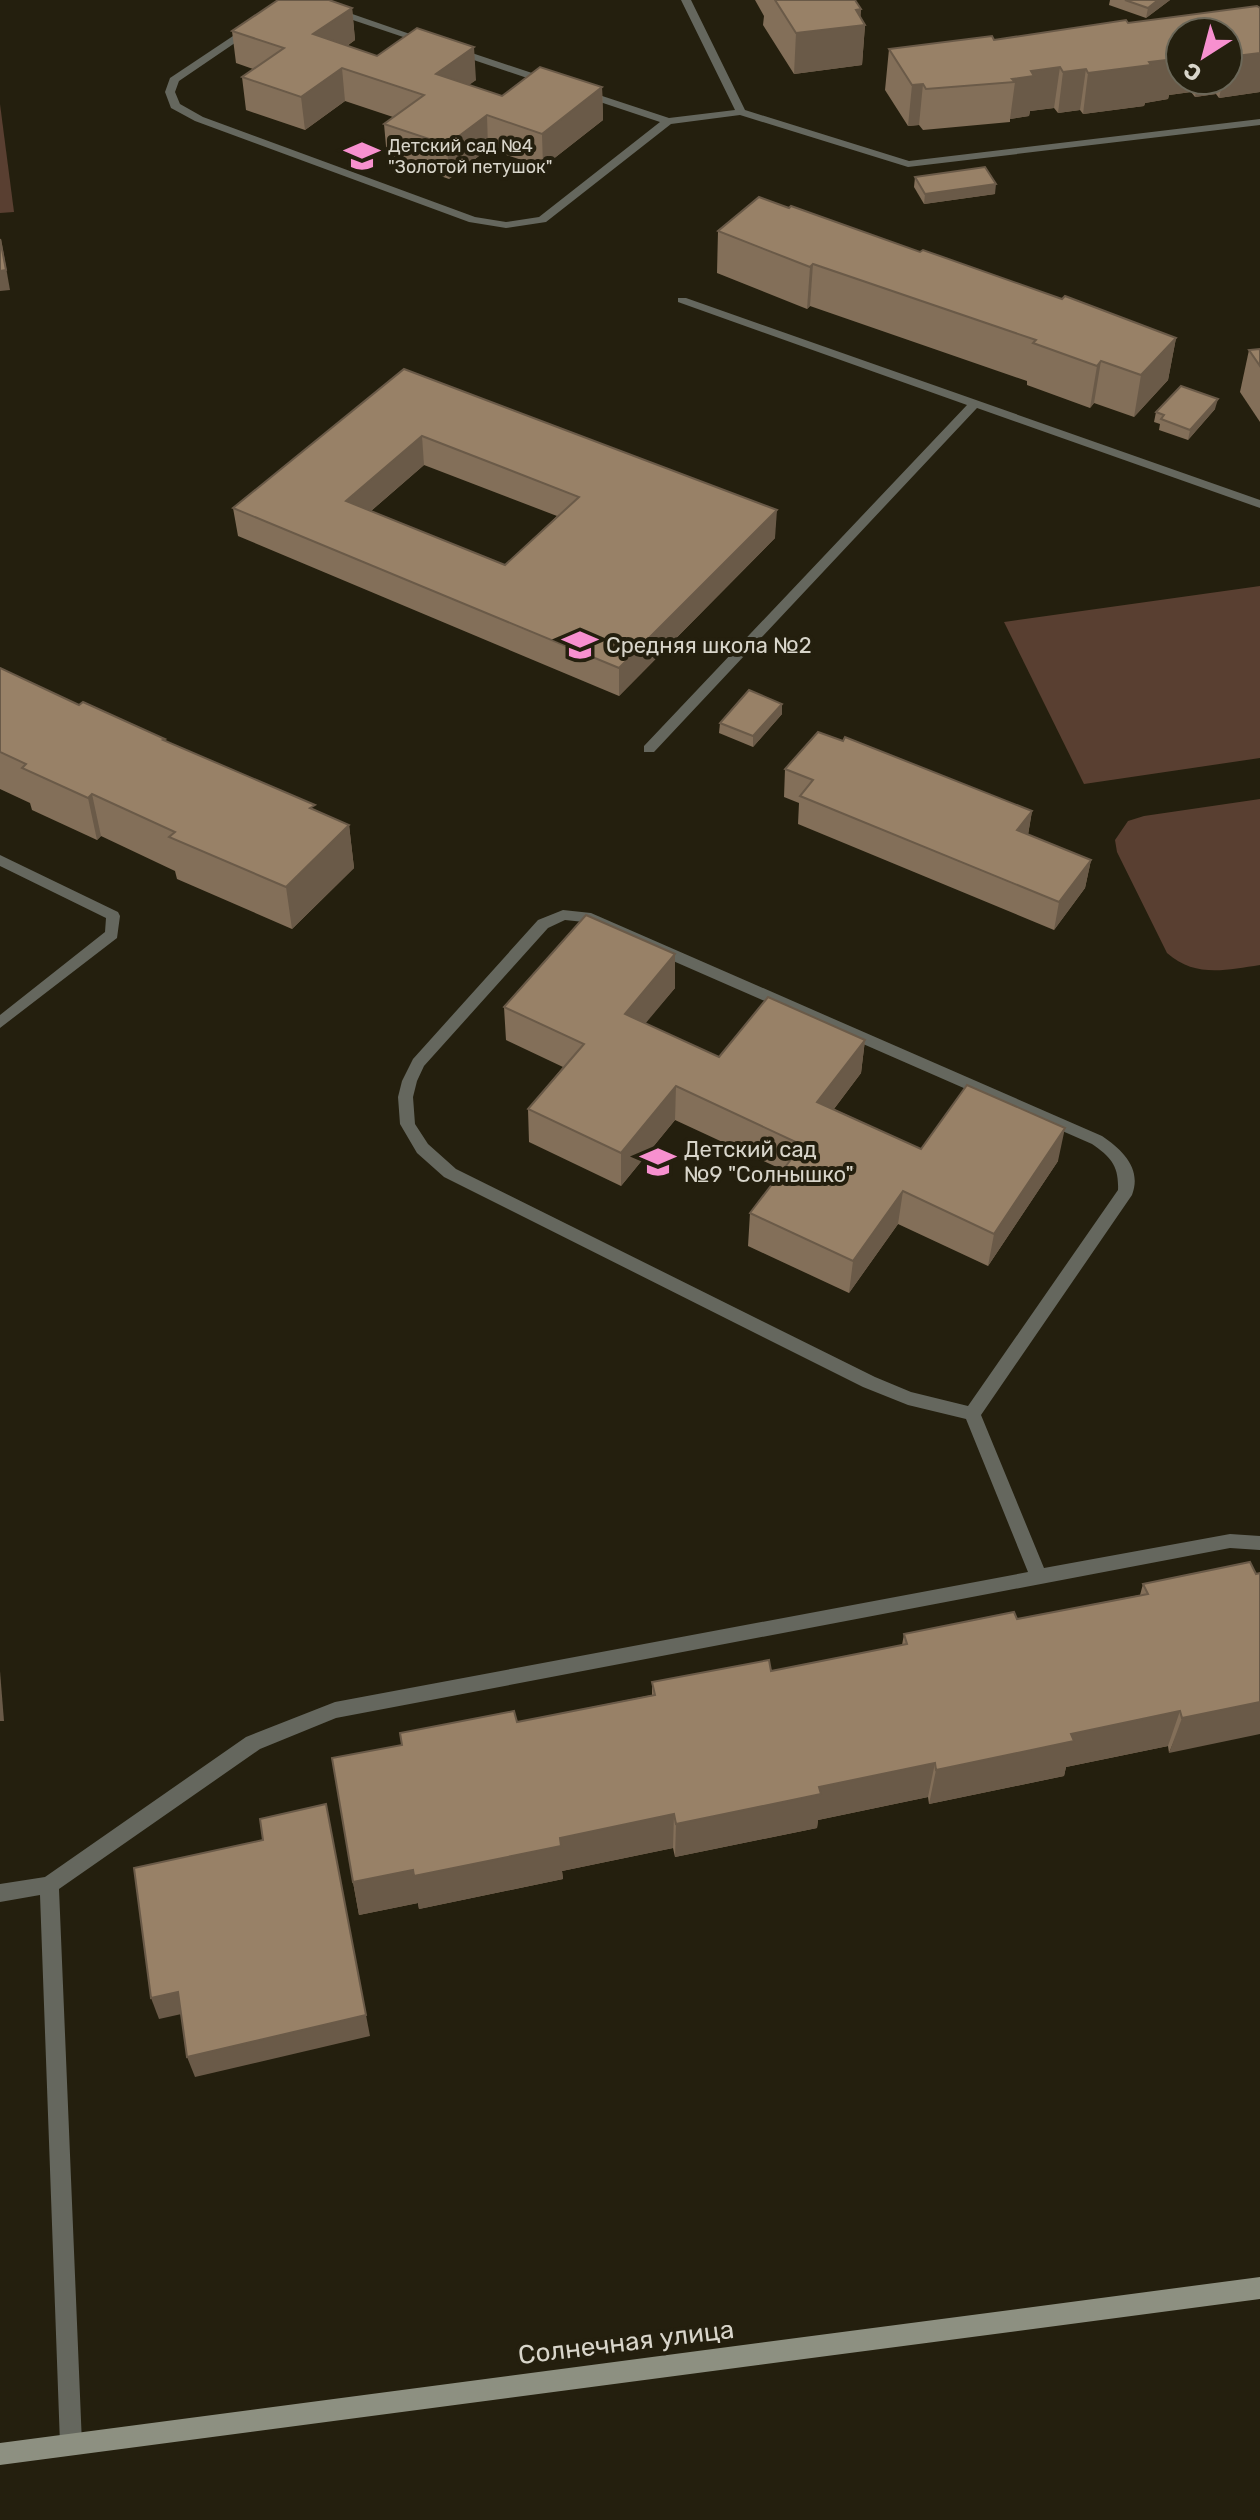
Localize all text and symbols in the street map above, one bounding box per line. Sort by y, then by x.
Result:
north arrow [1164,16,1244,96]
text: С [1178,56,1207,87]
place label: Детский сад №4 "Золотой петушок" [388,135,552,178]
school or university icon: Детский сад №4 "Золотой петушок" [343,137,381,175]
school or university icon: Средняя школа №2 [561,626,599,664]
place label: Средняя школа №2 [606,632,812,659]
place label: Детский сад №9 "Солнышко" [684,1136,854,1188]
school or university icon: Детский сад №9 "Солнышко" [639,1143,677,1181]
street label: Солнечная улица [516,2314,736,2371]

